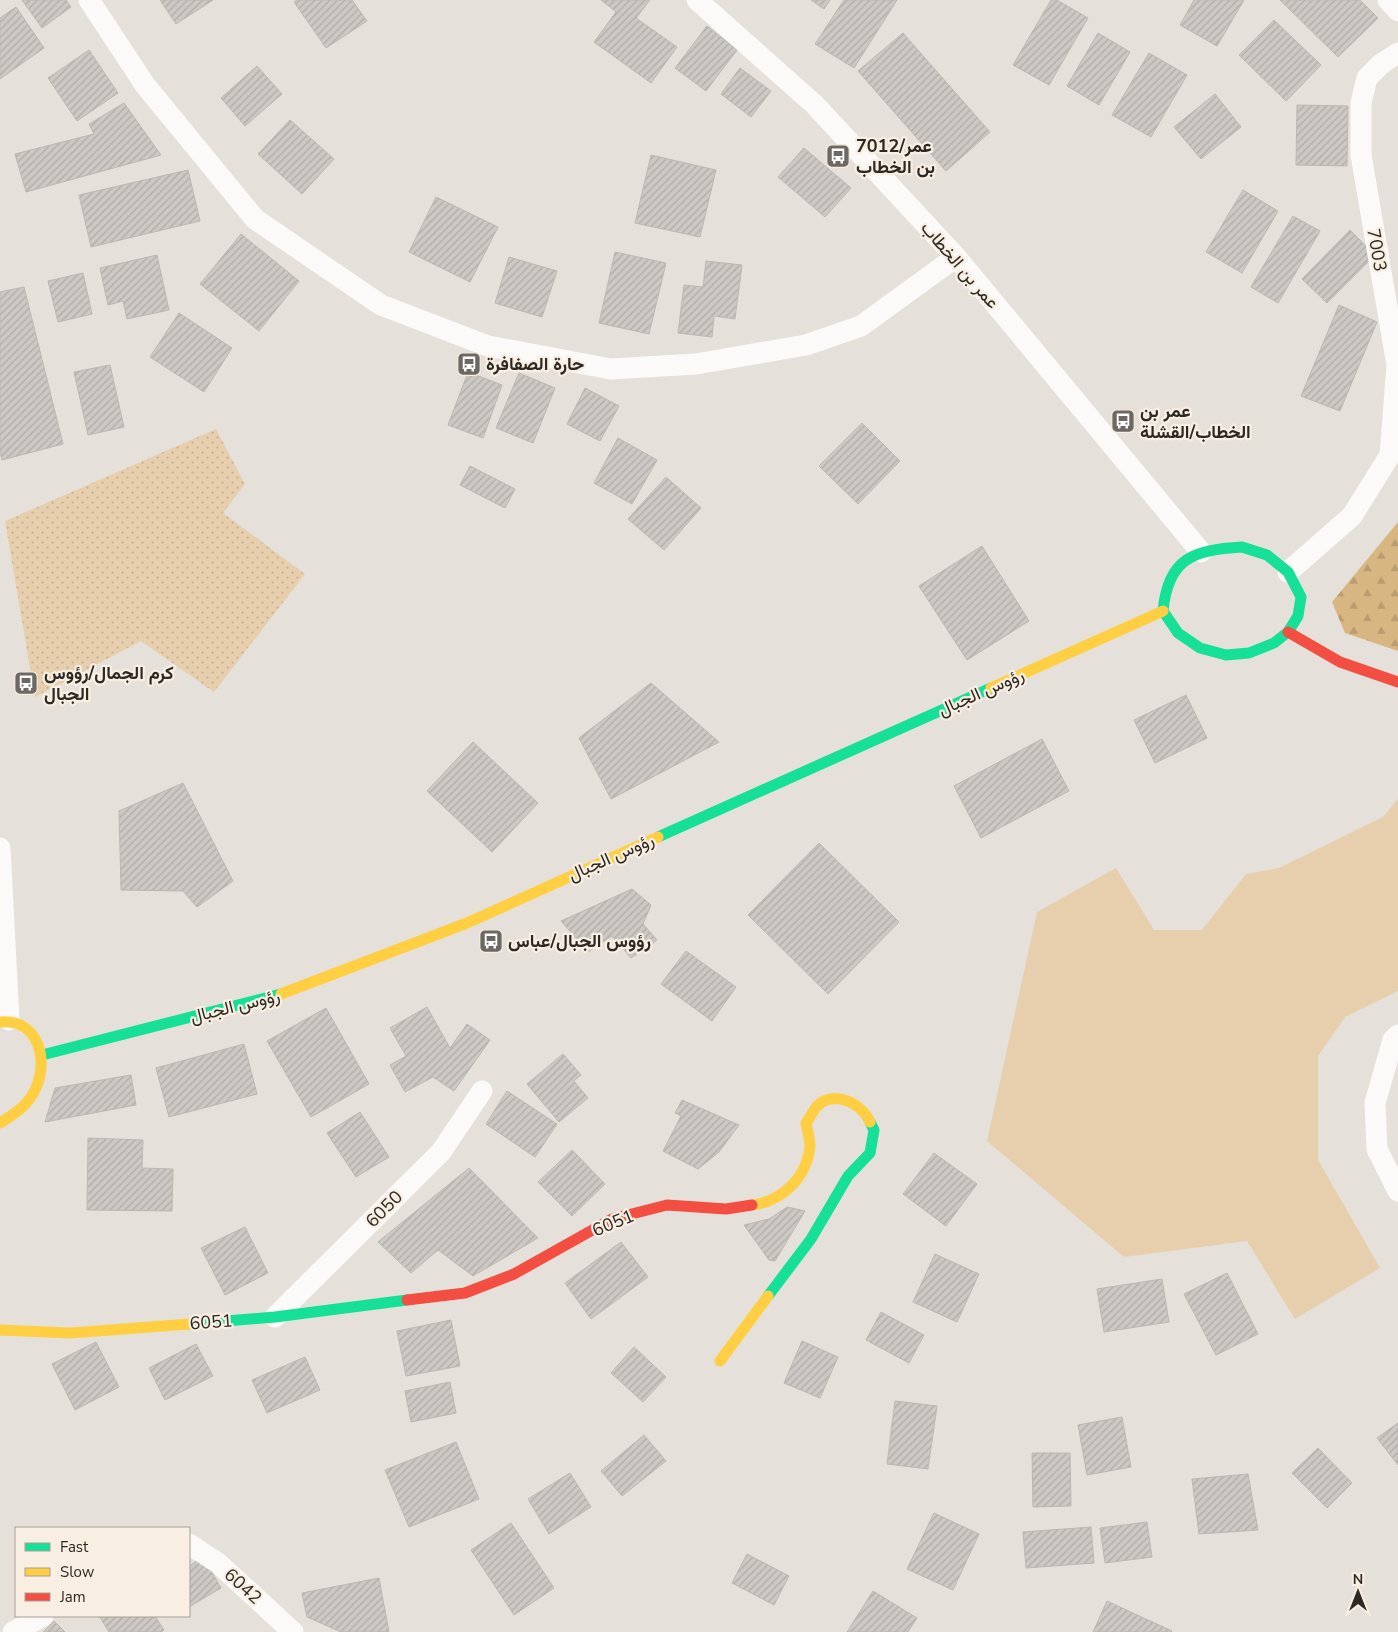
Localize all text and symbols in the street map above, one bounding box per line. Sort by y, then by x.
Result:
place label: 7012/عمر بن الخطاب [856,134,935,179]
bus stop icon: 7012/عمر بن الخطاب [825,143,851,169]
street label: عمر بن الخطاب [915,216,1005,314]
street label: 7003 [1361,227,1393,273]
bus stop icon: حارة الصفافرة [456,351,482,377]
place label: حارة الصفافرة [486,352,584,376]
place label: عمر بن الخطاب/القشلة [1140,399,1251,444]
bus stop icon: عمر بن الخطاب/القشلة [1110,408,1136,434]
place label: كرم الجمال/رؤوس الجبال [44,661,174,706]
street label: رؤوس الجبال [934,662,1028,722]
bus stop icon: كرم الجمال/رؤوس الجبال [13,670,39,696]
street label: رؤوس الجبال [564,827,658,887]
bus stop icon: رؤوس الجبال/عباس [478,928,504,954]
place label: رؤوس الجبال/عباس [508,929,651,953]
street label: رؤوس الجبال [188,983,282,1029]
street label: 6050 [360,1185,408,1233]
street label: 6051 [588,1204,638,1242]
street label: 6051 [189,1309,233,1335]
legend [15,1527,190,1617]
text: Fast [60,1537,89,1557]
text: Slow [60,1562,95,1582]
street label: 6042 [219,1563,267,1609]
north arrow [1333,1567,1383,1617]
text: N [1353,1570,1363,1589]
text: Jam [59,1587,86,1607]

